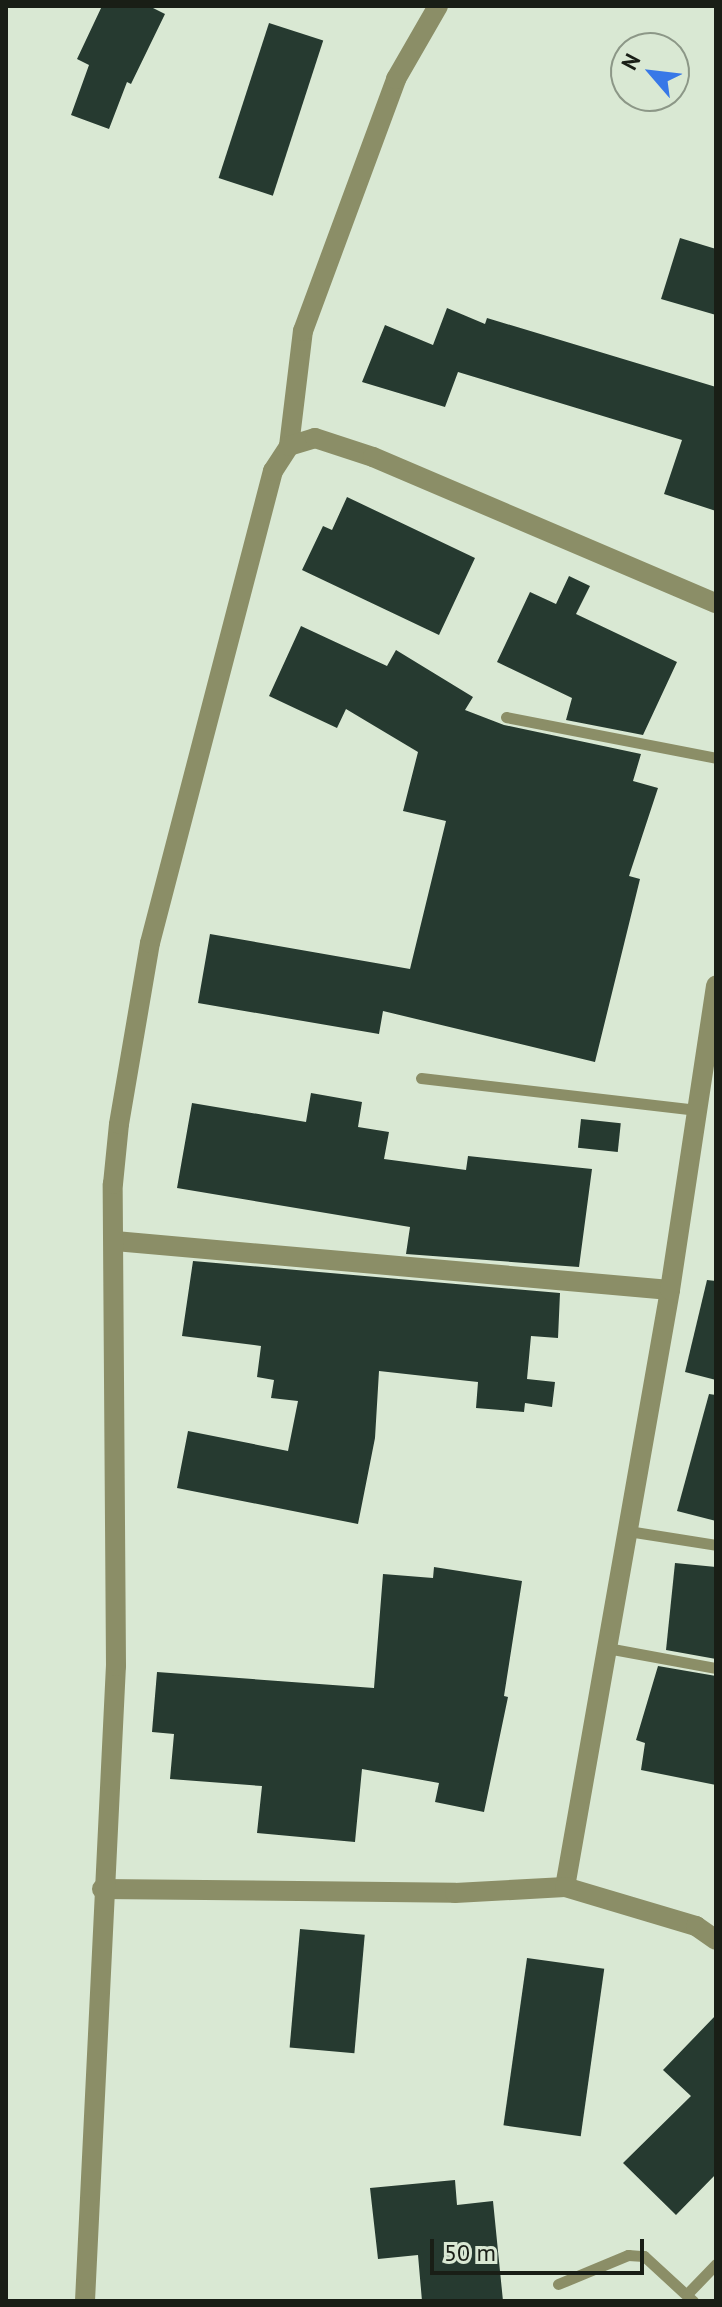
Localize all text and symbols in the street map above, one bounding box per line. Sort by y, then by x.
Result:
north arrow [610,32,690,112]
text: N [615,49,646,75]
scale bar [434,2223,648,2273]
text: 50 m [444,2237,496,2268]

